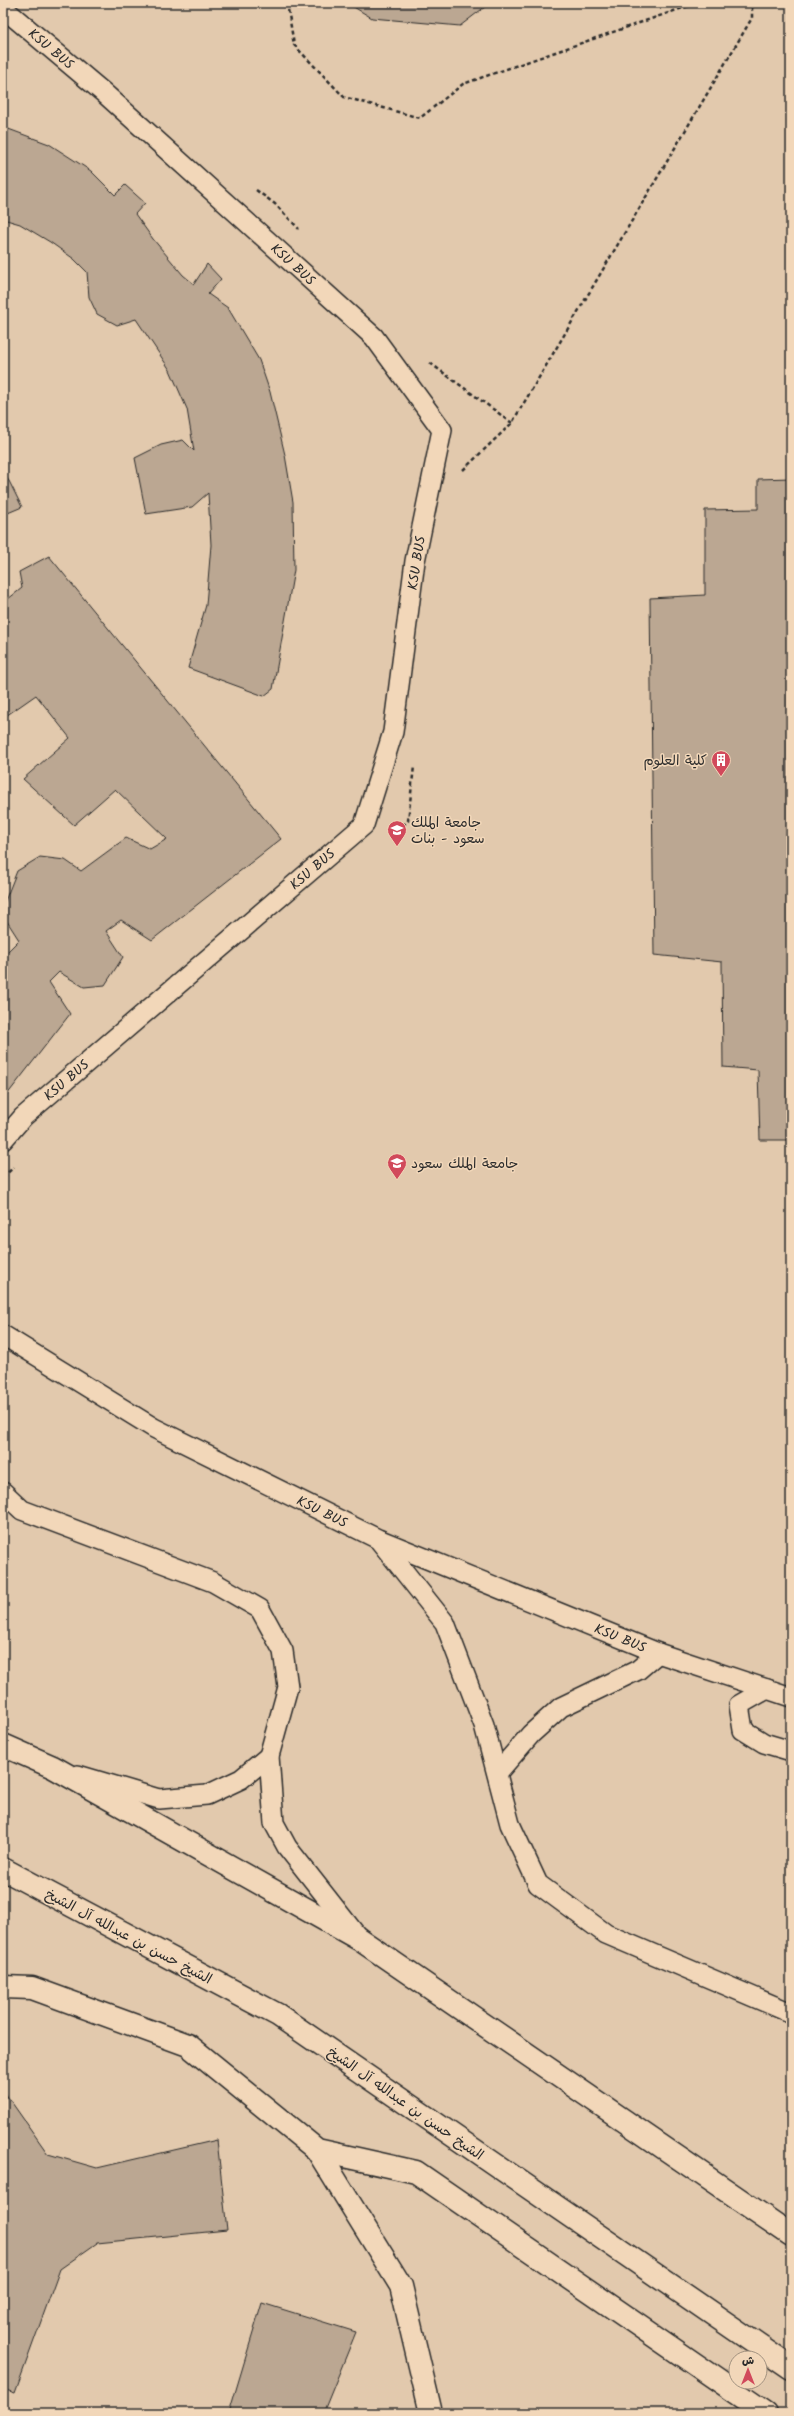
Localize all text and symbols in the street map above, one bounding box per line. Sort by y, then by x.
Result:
street label: KSU BUS [23,23,79,76]
street label: KSU BUS [265,238,321,292]
street label: KSU BUS [402,534,432,592]
building icon: كلية العلوم [710,749,732,777]
place label: كلية العلوم [643,750,707,772]
place label: جامعة الملك سعود - بنات [411,812,485,850]
school or university icon: جامعة الملك سعود - بنات [386,819,408,847]
street label: KSU BUS [285,843,341,896]
street label: KSU BUS [39,1054,95,1107]
school or university icon: جامعة الملك سعود [386,1152,408,1180]
place label: جامعة الملك سعود [411,1153,518,1175]
street label: KSU BUS [292,1490,351,1534]
street label: KSU BUS [591,1618,650,1659]
street label: الشيخ حسن بن عبدالله آل الشيخ [41,1883,216,1990]
street label: الشيخ حسن بن عبدالله آل الشيخ [323,2041,488,2166]
north arrow [728,2350,768,2390]
text: ش [742,2352,754,2370]

